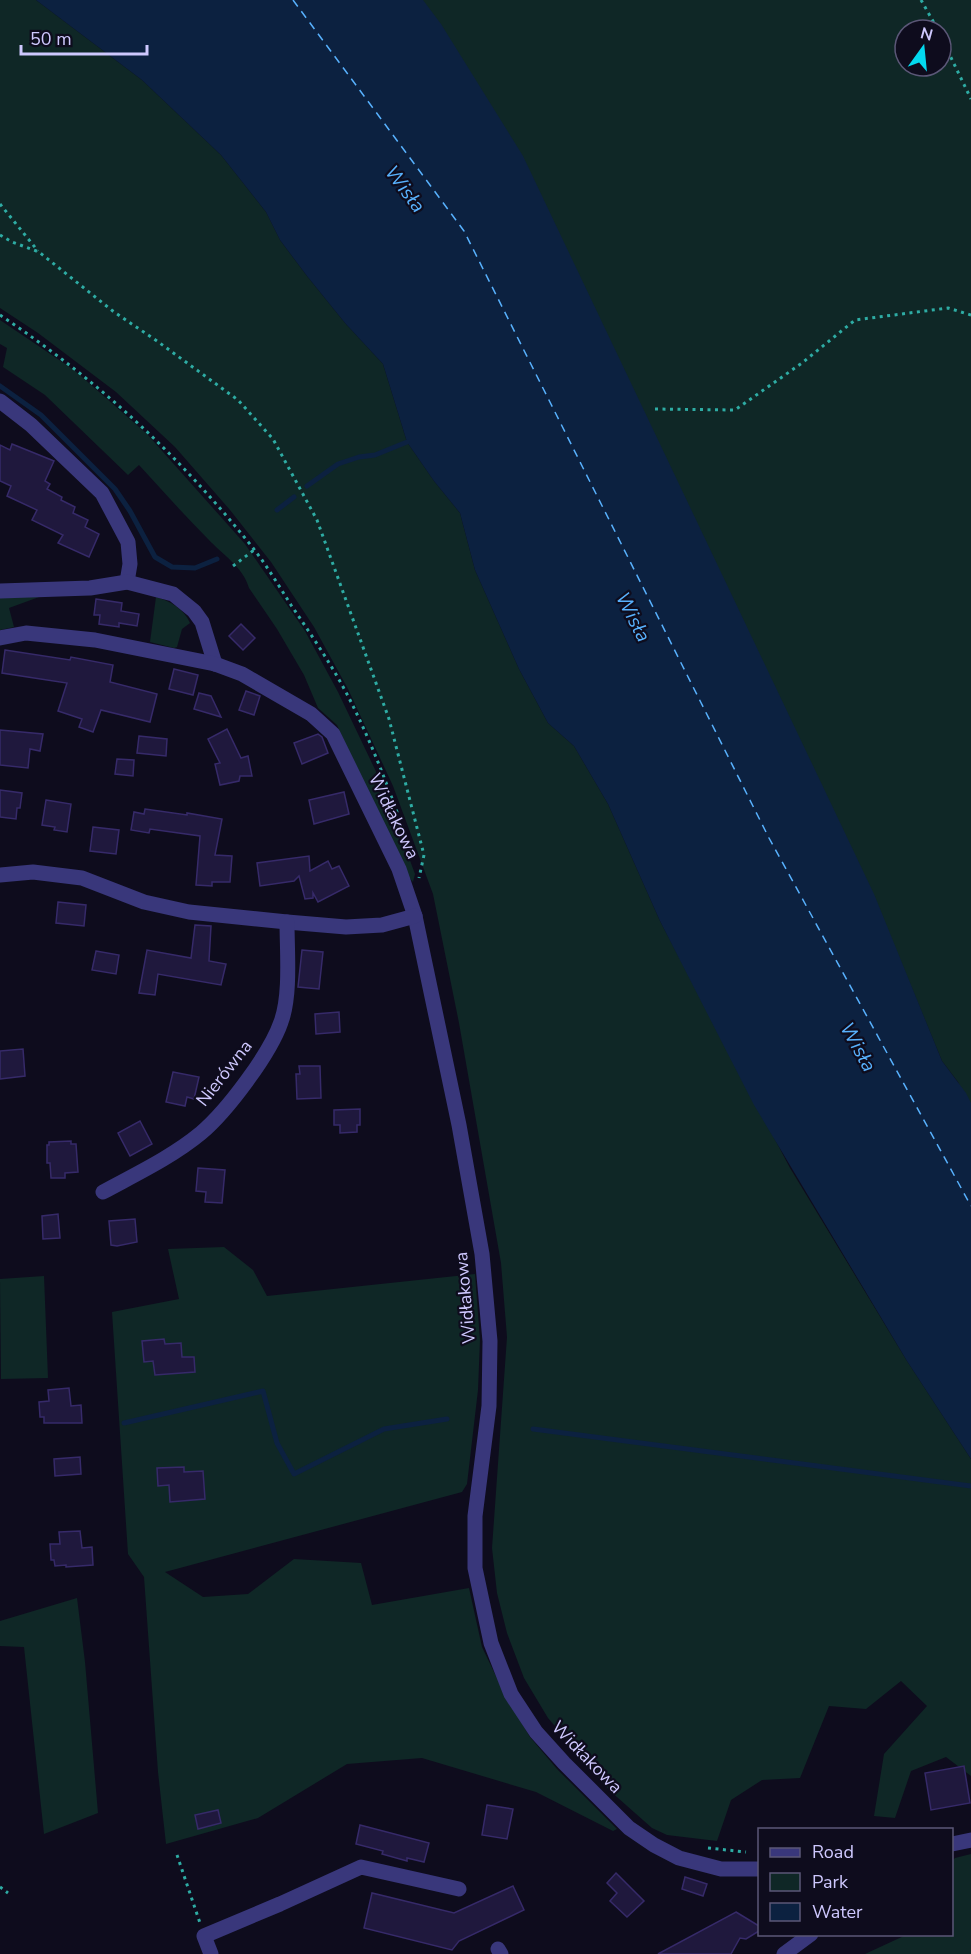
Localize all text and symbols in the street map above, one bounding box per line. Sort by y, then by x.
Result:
scale bar [21,18,147,56]
north arrow [893,18,953,78]
text: N [918,22,935,47]
text: 50 m [30,27,72,51]
water label: Wisła [378,160,432,218]
water label: Wisła [609,587,657,647]
street label: Widłakowa [363,769,425,863]
water label: Wisła [833,1017,883,1077]
street label: Nierówna [190,1035,258,1111]
street label: Widłakowa [449,1251,481,1345]
street label: Widłakowa [546,1715,628,1799]
legend [758,1828,953,1936]
text: Road [812,1840,854,1864]
text: Park [812,1870,849,1894]
text: Water [812,1900,863,1924]

